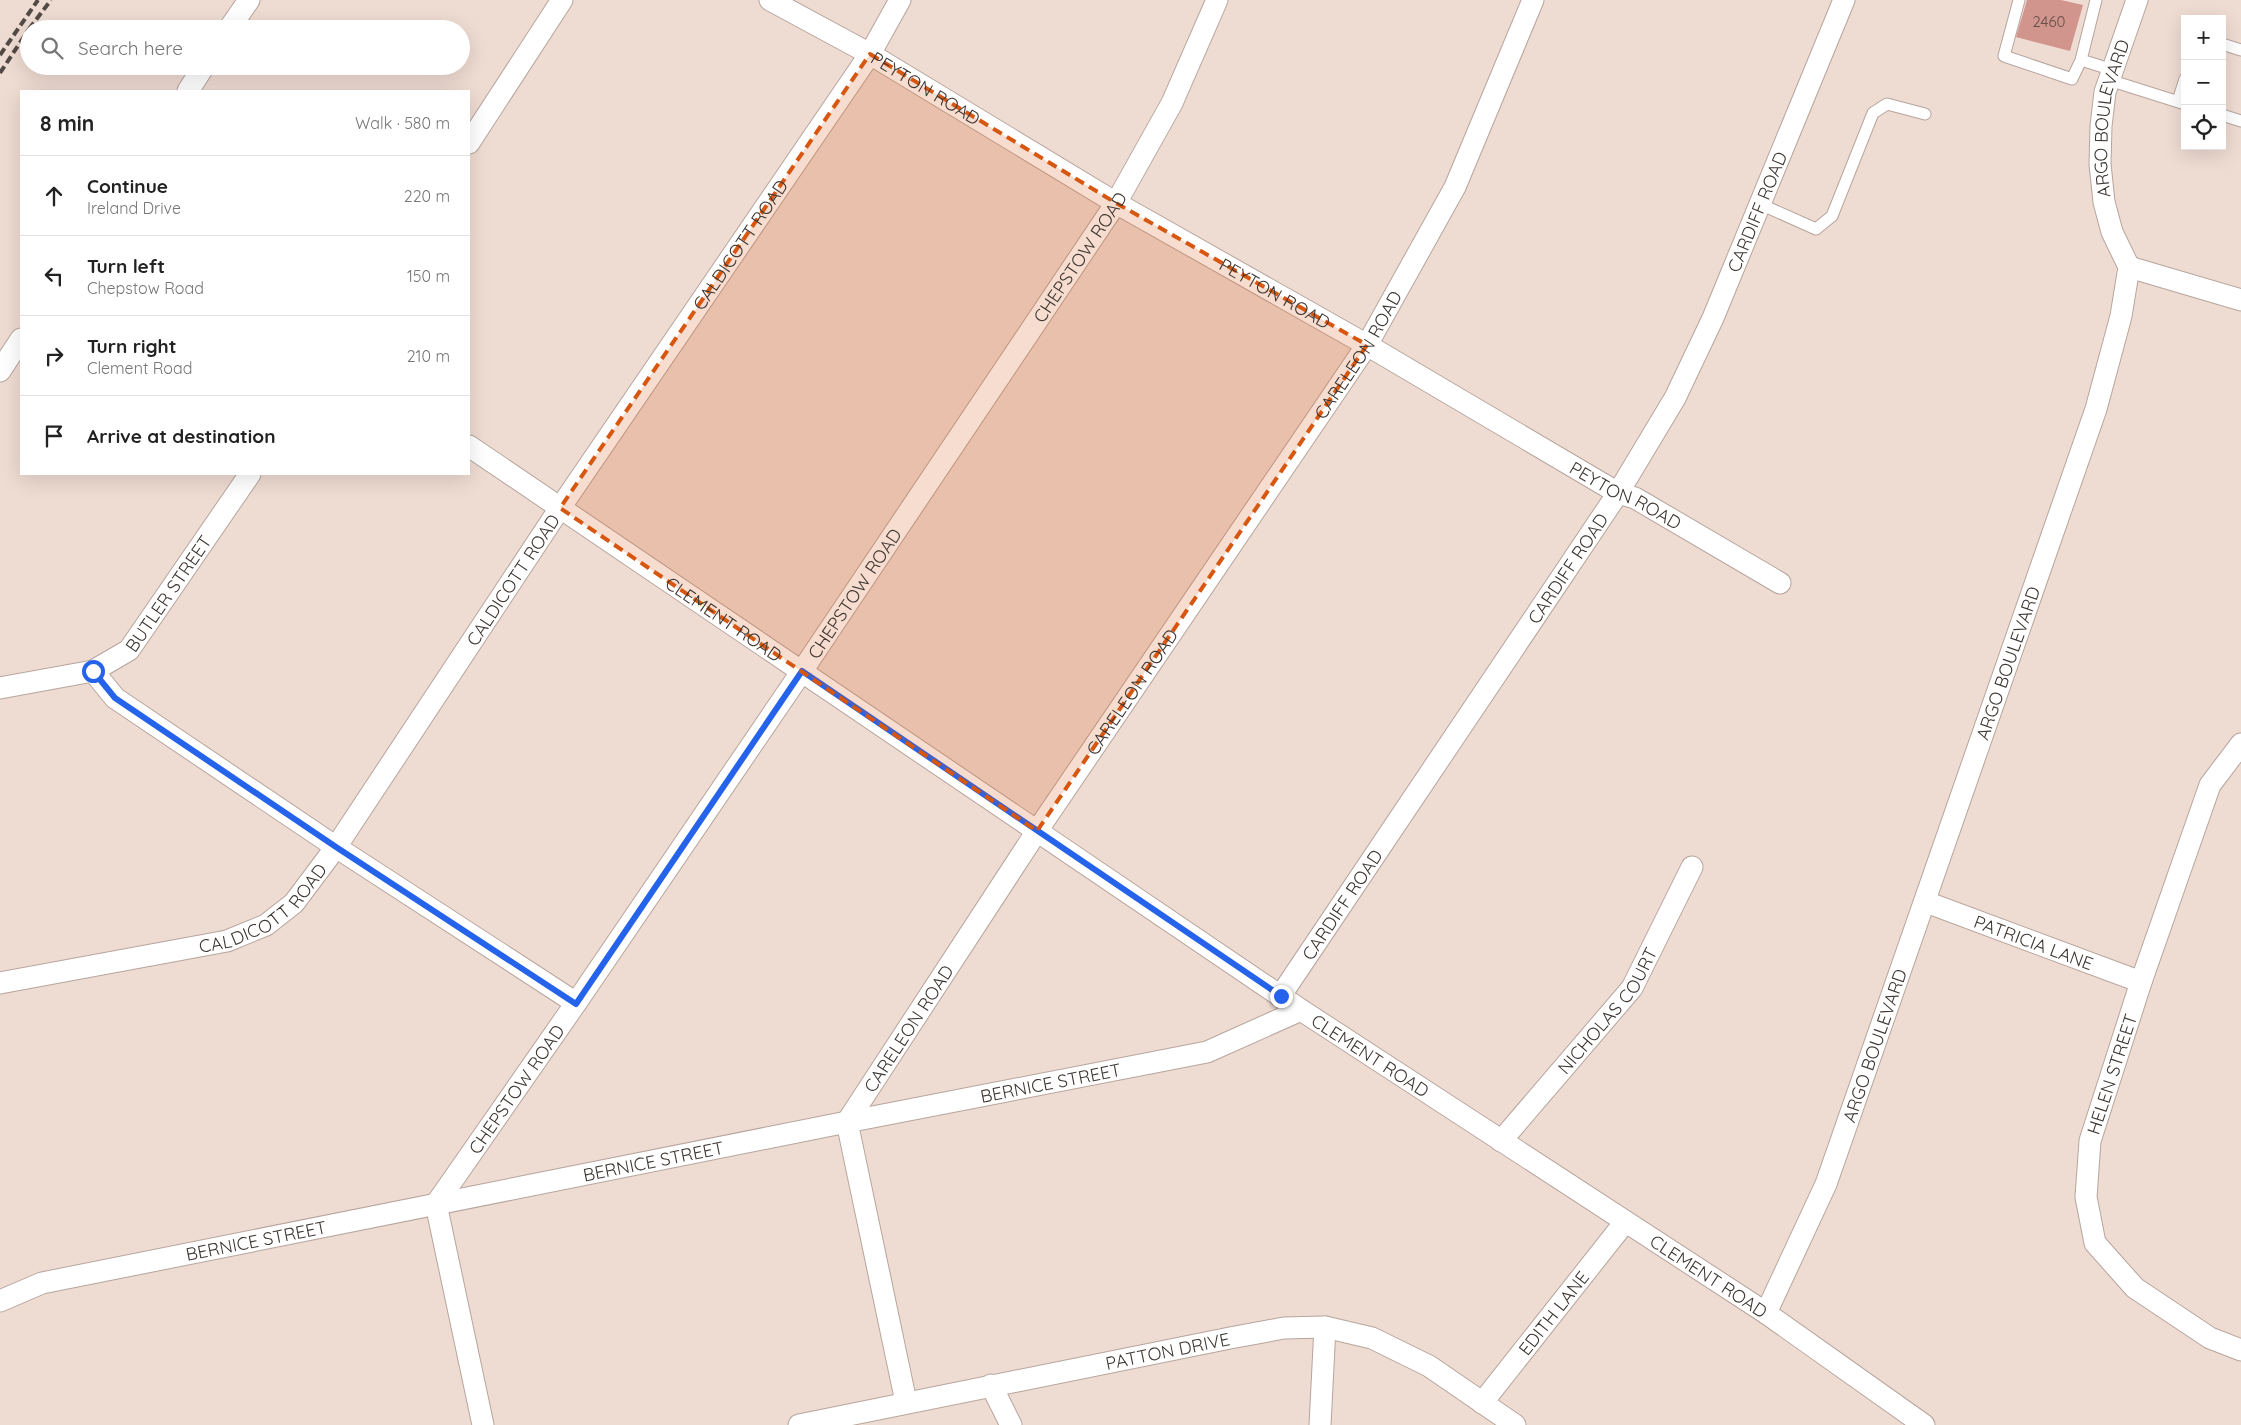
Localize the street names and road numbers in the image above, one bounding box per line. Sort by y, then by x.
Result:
street label: ARGO BOULEVARD [2088,36,2134,199]
street label: PEYTON ROAD [867,46,985,130]
street label: CARDIFF ROAD [1722,148,1792,275]
street label: CALDICOTT ROAD [687,175,793,314]
street label: CHEPSTOW ROAD [1028,188,1132,327]
street label: PEYTON ROAD [1216,253,1335,333]
street label: CARELEON ROAD [1309,286,1407,423]
street label: PEYTON ROAD [1566,456,1686,534]
street label: CARDIFF ROAD [1522,508,1613,628]
street label: CALDICOTT ROAD [461,509,564,650]
street label: CHEPSTOW ROAD [802,524,906,663]
street label: BUTLER STREET [120,530,216,656]
street label: CLEMENT ROAD [661,571,787,666]
street label: ARGO BOULEVARD [1970,583,2045,743]
street label: CARELEON ROAD [1081,624,1183,759]
street label: CARDIFF ROAD [1296,845,1387,964]
street label: CALDICOTT ROAD [197,859,331,957]
street label: PATRICIA LANE [1971,909,2097,975]
street label: NICHOLAS COURT [1552,943,1662,1078]
street label: CARELEON ROAD [858,960,958,1096]
street label: ARGO BOULEVARD [1837,966,1912,1125]
street label: CLEMENT ROAD [1307,1009,1434,1102]
street label: HELEN STREET [2082,1011,2142,1137]
street label: CHEPSTOW ROAD [463,1020,569,1158]
street label: BERNICE STREET [978,1057,1123,1107]
street label: BERNICE STREET [581,1135,726,1186]
street label: BERNICE STREET [184,1215,329,1265]
street label: CLEMENT ROAD [1646,1229,1772,1323]
street label: EDITH LANE [1513,1266,1594,1360]
street label: PATTON DRIVE [1103,1327,1232,1374]

